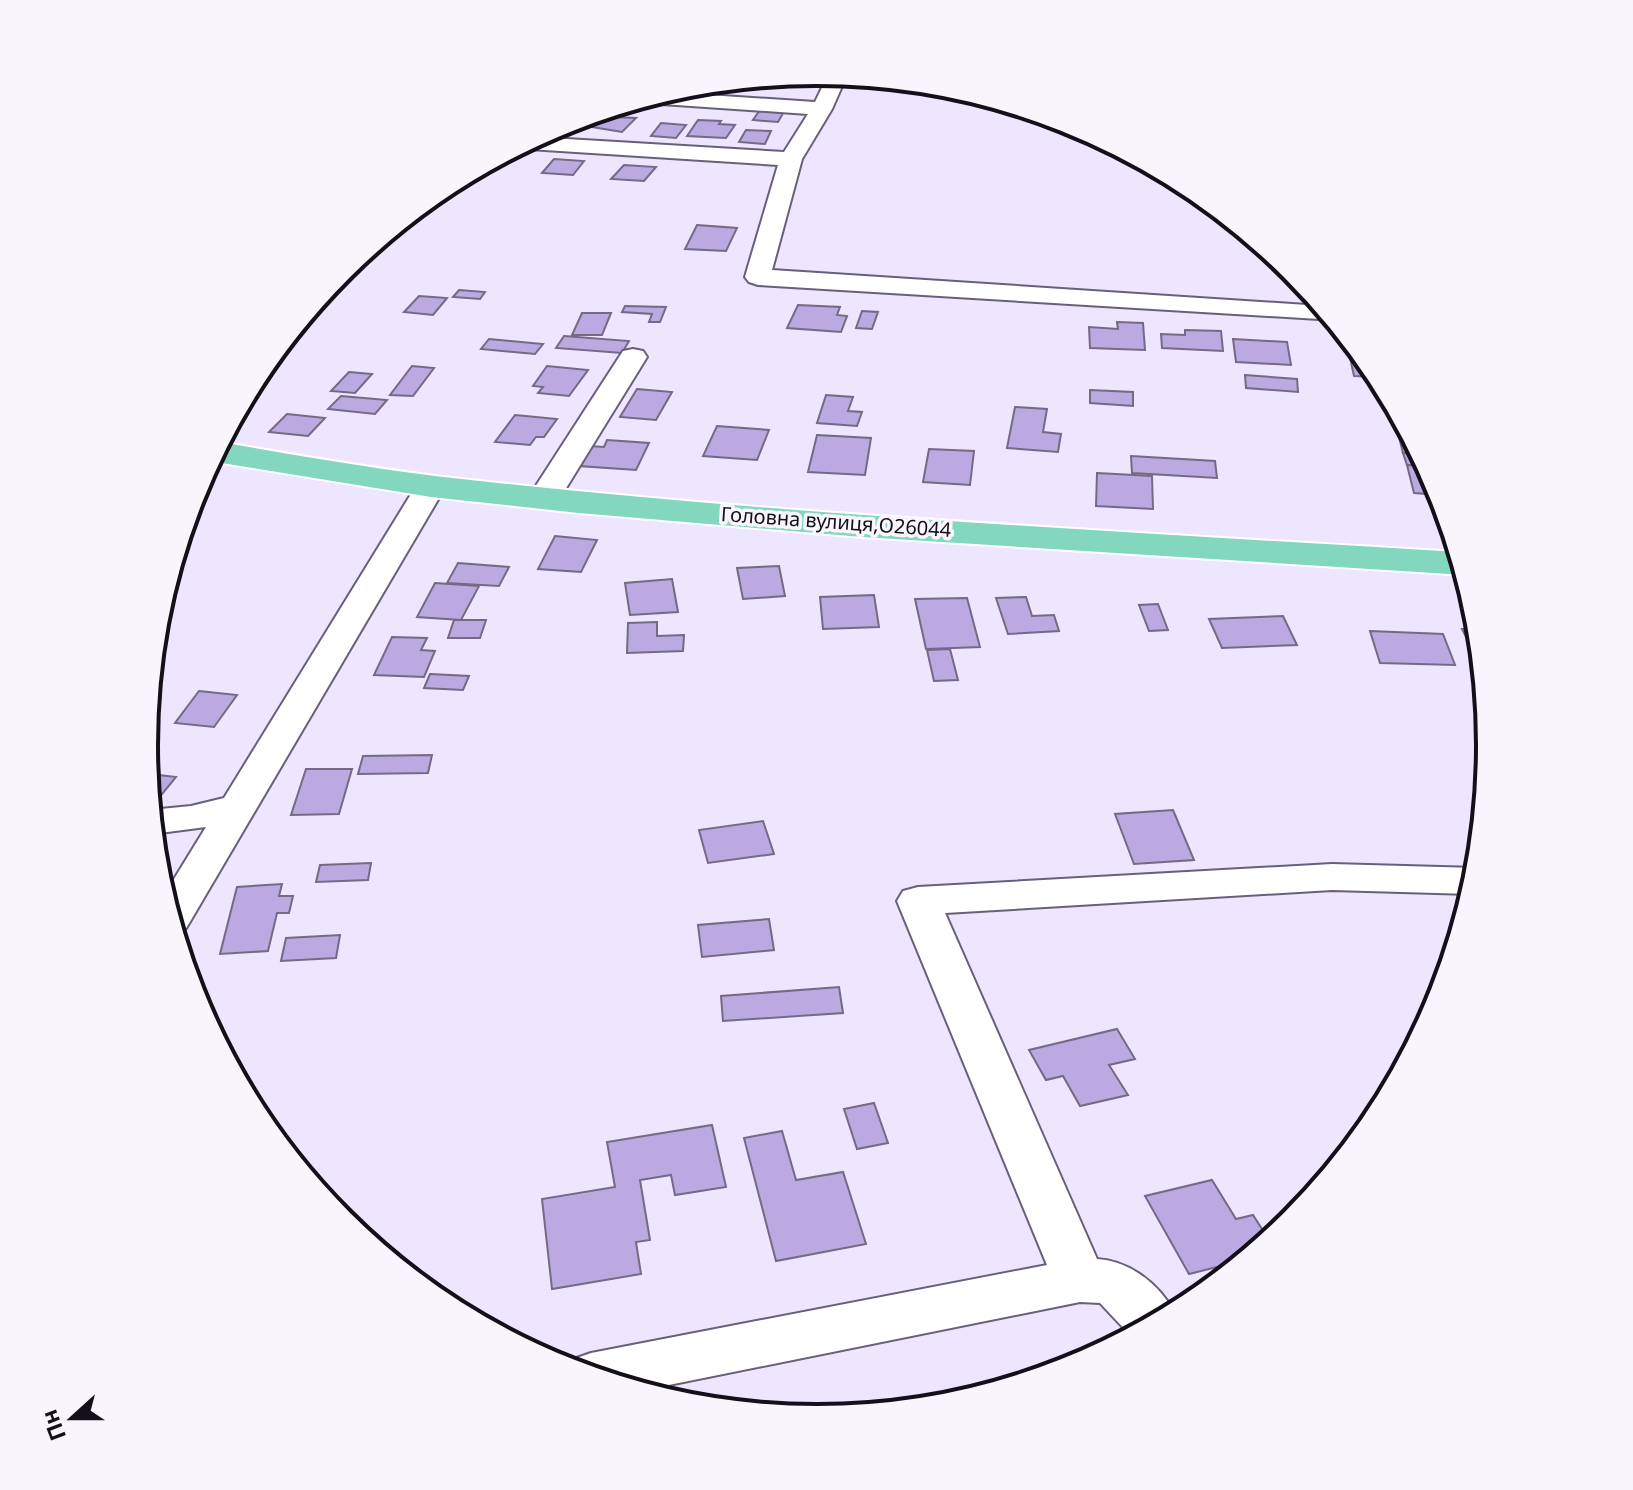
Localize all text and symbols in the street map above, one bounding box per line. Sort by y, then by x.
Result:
street label: Головна вулиця,О26044 [720,500,953,543]
north arrow [32,1378,112,1458]
text: Пн [33,1406,72,1445]

